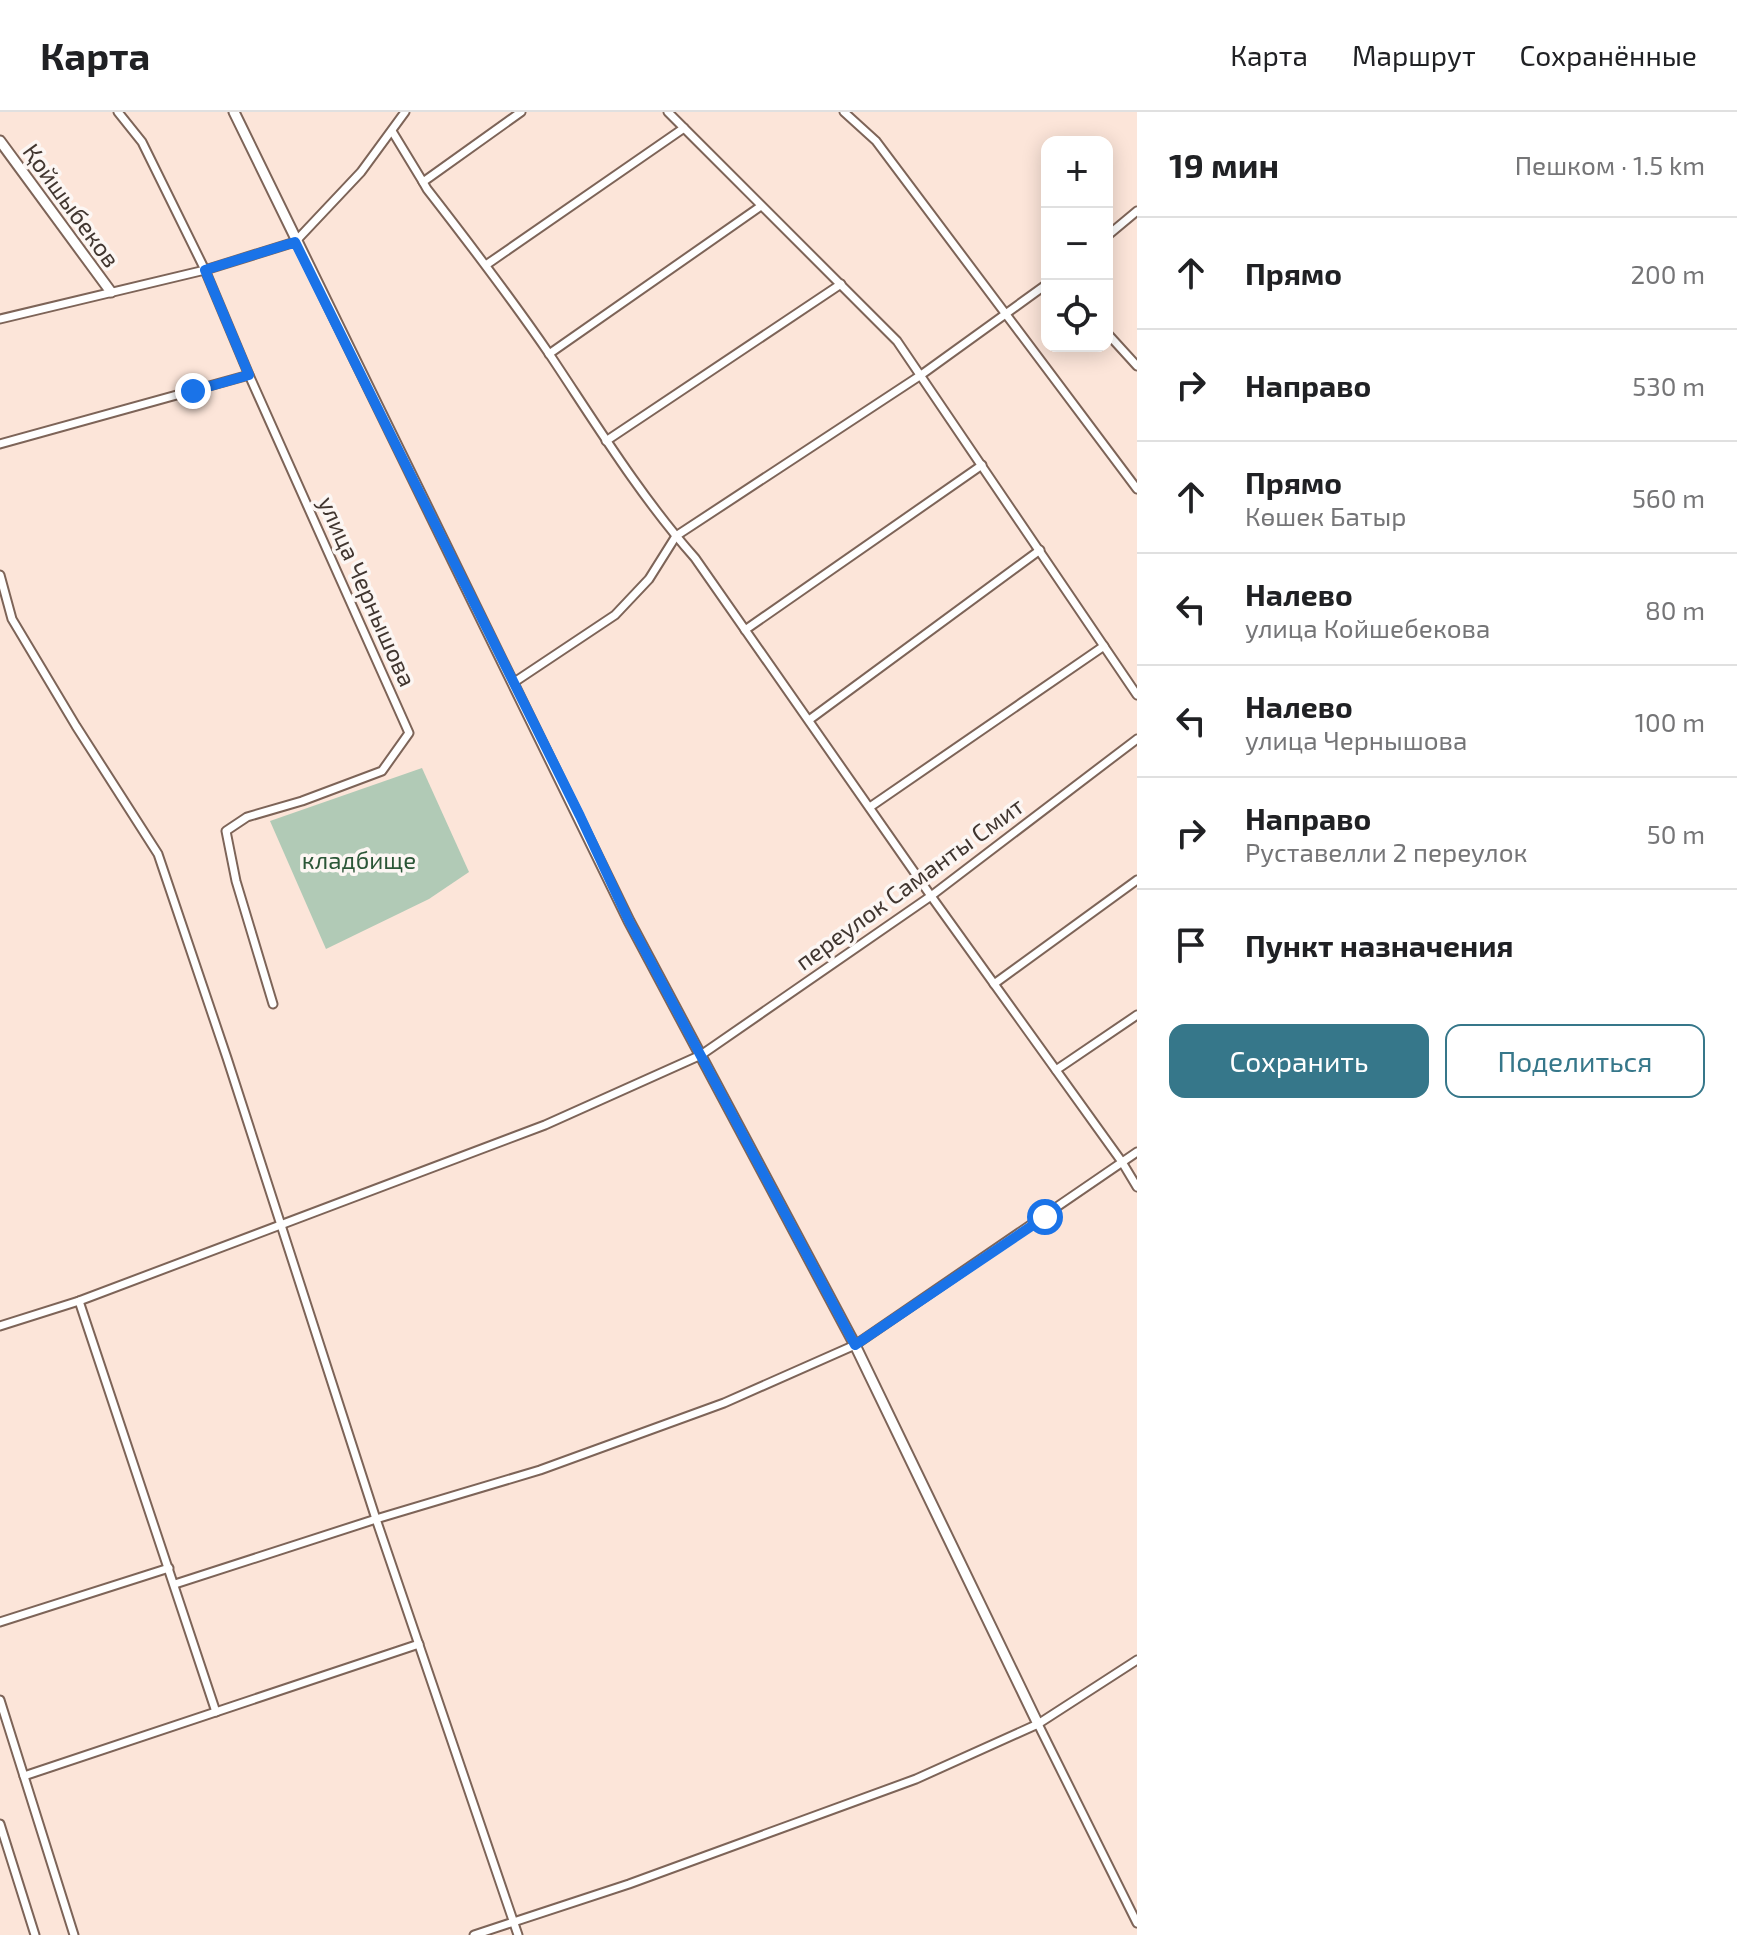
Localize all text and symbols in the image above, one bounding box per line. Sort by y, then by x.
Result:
text: Карта [40,32,150,78]
text: Карта [1230,38,1308,72]
text: Маршрут [1352,38,1476,72]
text: Сохранённые [1520,38,1697,72]
map controls [1041,136,1113,352]
button: + [1041,136,1113,208]
street label: Қойшыбеков [17,137,127,273]
text: 19 мин [1169,144,1279,185]
text: Пешком · 1.5 km [1515,149,1705,180]
button: − [1041,208,1113,280]
icon: ahead [1169,251,1213,295]
text: Прямо [1245,255,1342,291]
text: 200 m [1630,258,1705,289]
button: locate [1041,280,1113,352]
icon: right [1169,363,1213,407]
text: Направо [1245,367,1371,403]
text: 530 m [1632,370,1705,401]
route end [175,373,211,409]
text: Прямо [1245,464,1342,500]
icon: ahead [1169,475,1213,519]
text: 560 m [1632,482,1705,513]
street label: улица Чернышова [312,491,423,691]
text: Көшек Батыр [1245,500,1407,531]
text: Налево [1245,576,1353,612]
icon: left [1169,587,1213,631]
text: 80 m [1645,594,1705,625]
text: улица Койшебекова [1245,612,1490,643]
text: Налево [1245,688,1353,724]
icon: left [1169,699,1213,743]
text: 100 m [1635,706,1705,737]
text: улица Чернышова [1245,724,1467,755]
street label: переулок Саманты Смит [789,790,1030,976]
text: Направо [1245,800,1371,836]
icon: right [1169,811,1213,855]
text: 50 m [1647,818,1705,849]
text: Руставелли 2 переулок [1245,836,1527,867]
park label: кладбище [302,845,416,874]
icon: arrive [1169,923,1213,967]
text: Пункт назначения [1245,927,1513,963]
button: Сохранить [1169,1024,1429,1098]
button: Поделиться [1445,1024,1705,1098]
route start [1027,1199,1063,1235]

